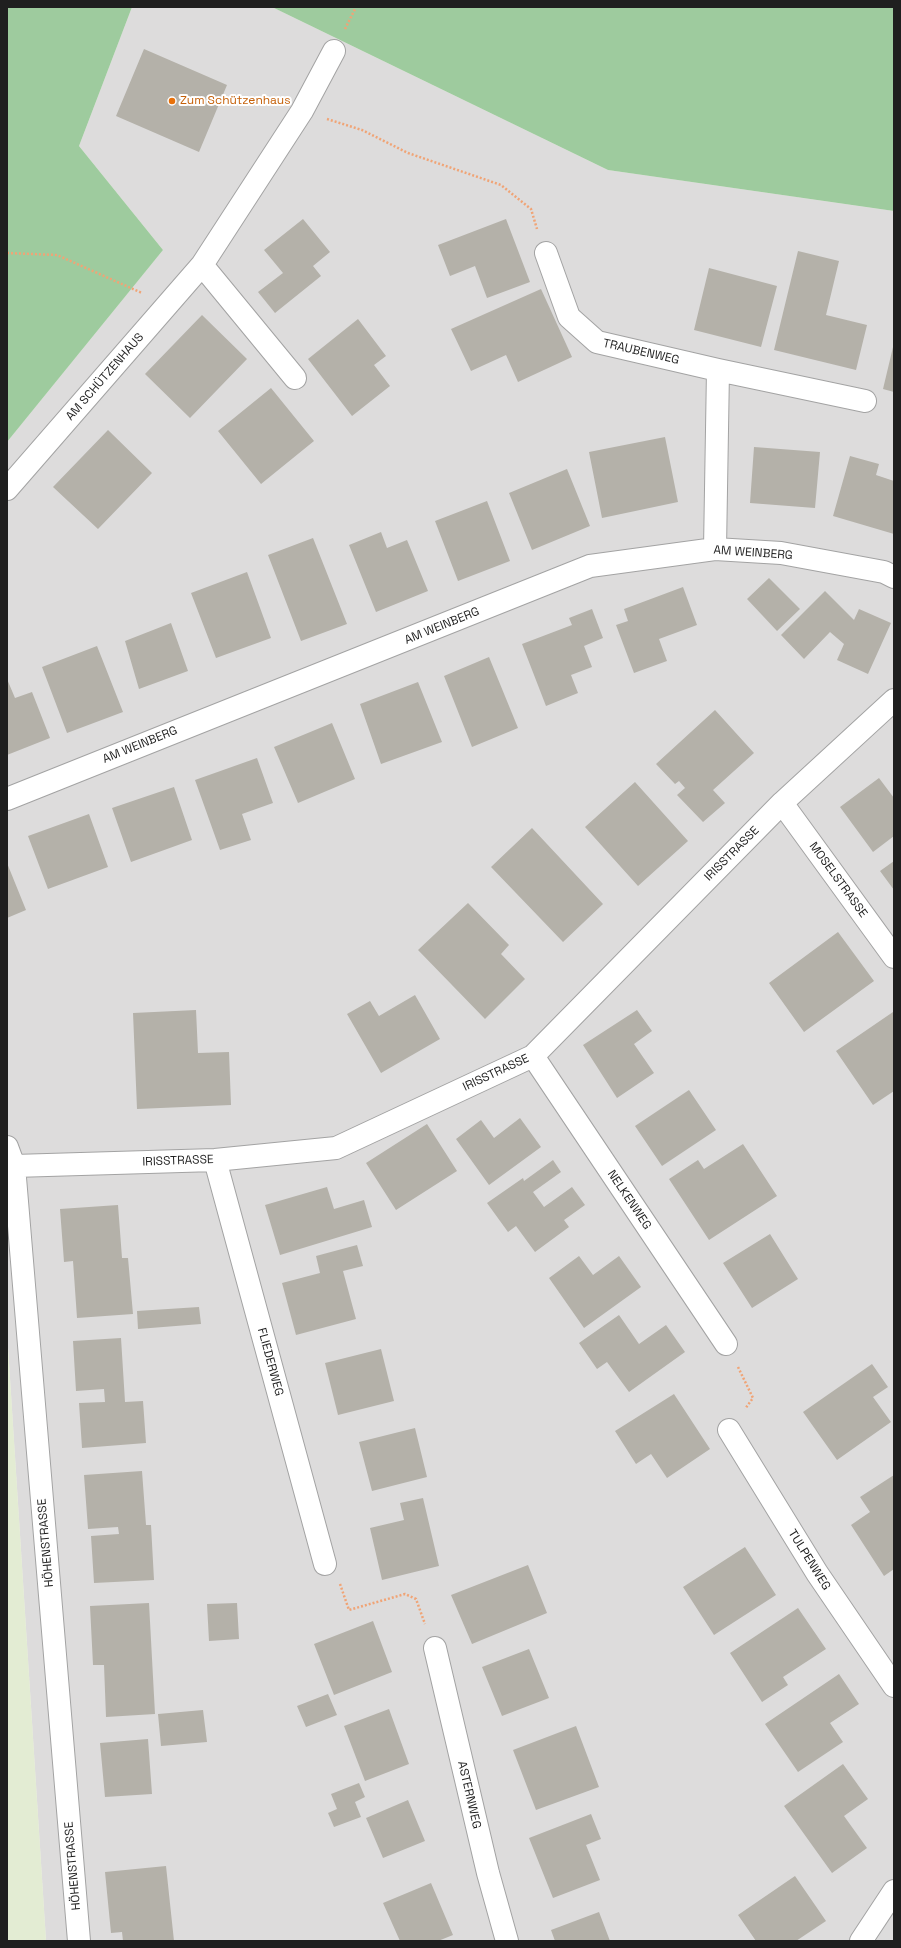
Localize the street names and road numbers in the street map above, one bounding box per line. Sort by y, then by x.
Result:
street label: AM SCHÜTZENHAUS [63,330,147,424]
street label: TRAUBENWEG [601,336,681,368]
street label: AM WEINBERG [713,543,793,563]
street label: AM WEINBERG [403,604,481,648]
street label: AM WEINBERG [101,723,179,767]
street label: IRISSTRASSE [702,824,762,884]
street label: MOSELSTRASSE [806,839,870,921]
street label: IRISSTRASSE [461,1051,531,1095]
street label: IRISSTRASSE [142,1153,214,1169]
street label: NELKENWEG [604,1168,654,1232]
street label: FLIEDERWEG [254,1326,286,1398]
street label: HÖHENSTRASSE [35,1498,57,1588]
street label: TULPENWEG [785,1527,833,1593]
street label: ASTERNWEG [454,1760,484,1830]
street label: HÖHENSTRASSE [62,1821,84,1911]

